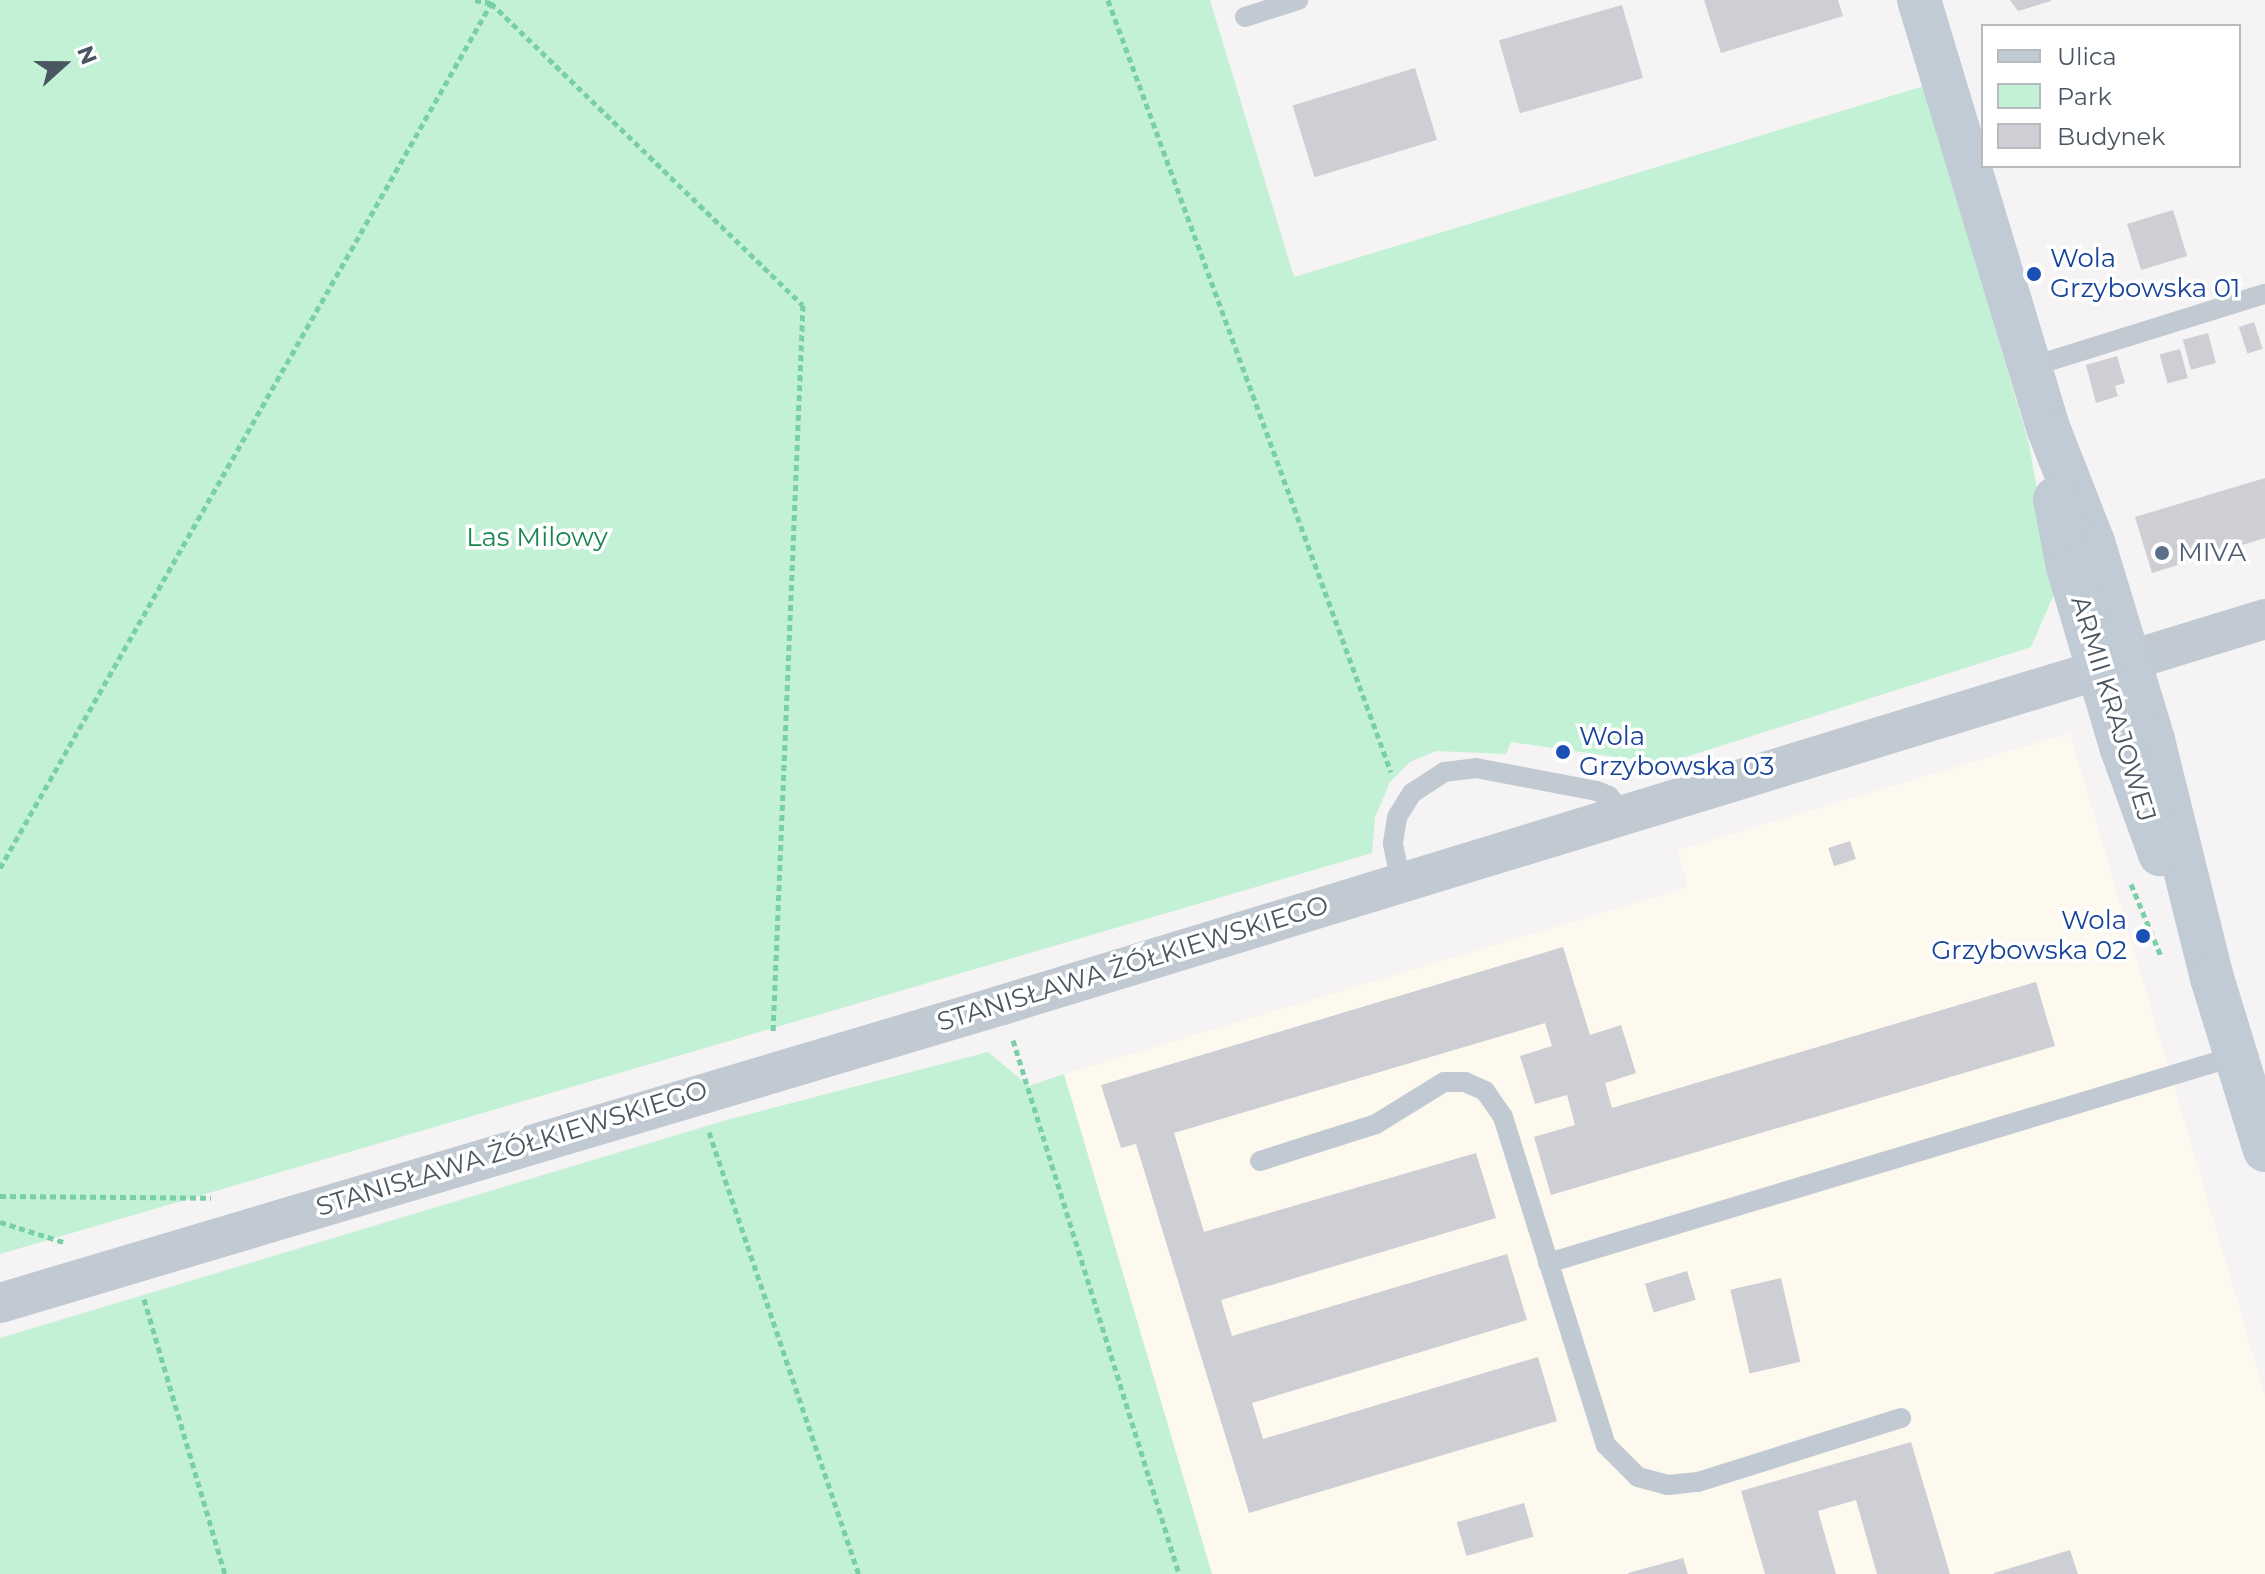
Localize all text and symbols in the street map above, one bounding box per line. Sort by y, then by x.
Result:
north arrow [24,24,104,104]
legend [1981,24,2241,168]
text: N [71,42,103,68]
text: Ulica [2057,42,2117,71]
text: Park [2057,82,2112,111]
text: Budynek [2057,122,2165,151]
place label: Wola Grzybowska 01 [2050,243,2240,304]
marker: Wola Grzybowska 01 [2025,265,2043,283]
park label: Las Milowy [466,522,608,554]
place label: MIVA [2178,537,2246,569]
marker: MIVA [2153,544,2171,562]
street label: ARMII KRAJOWEJ [2064,592,2162,826]
place label: Wola Grzybowska 03 [1579,721,1774,782]
marker: Wola Grzybowska 03 [1554,743,1572,761]
street label: STANISŁAWA ŻÓŁKIEWSKIEGO [934,890,1332,1038]
place label: Wola Grzybowska 02 [1931,905,2127,966]
marker: Wola Grzybowska 02 [2134,927,2152,945]
street label: STANISŁAWA ŻÓŁKIEWSKIEGO [313,1075,711,1223]

